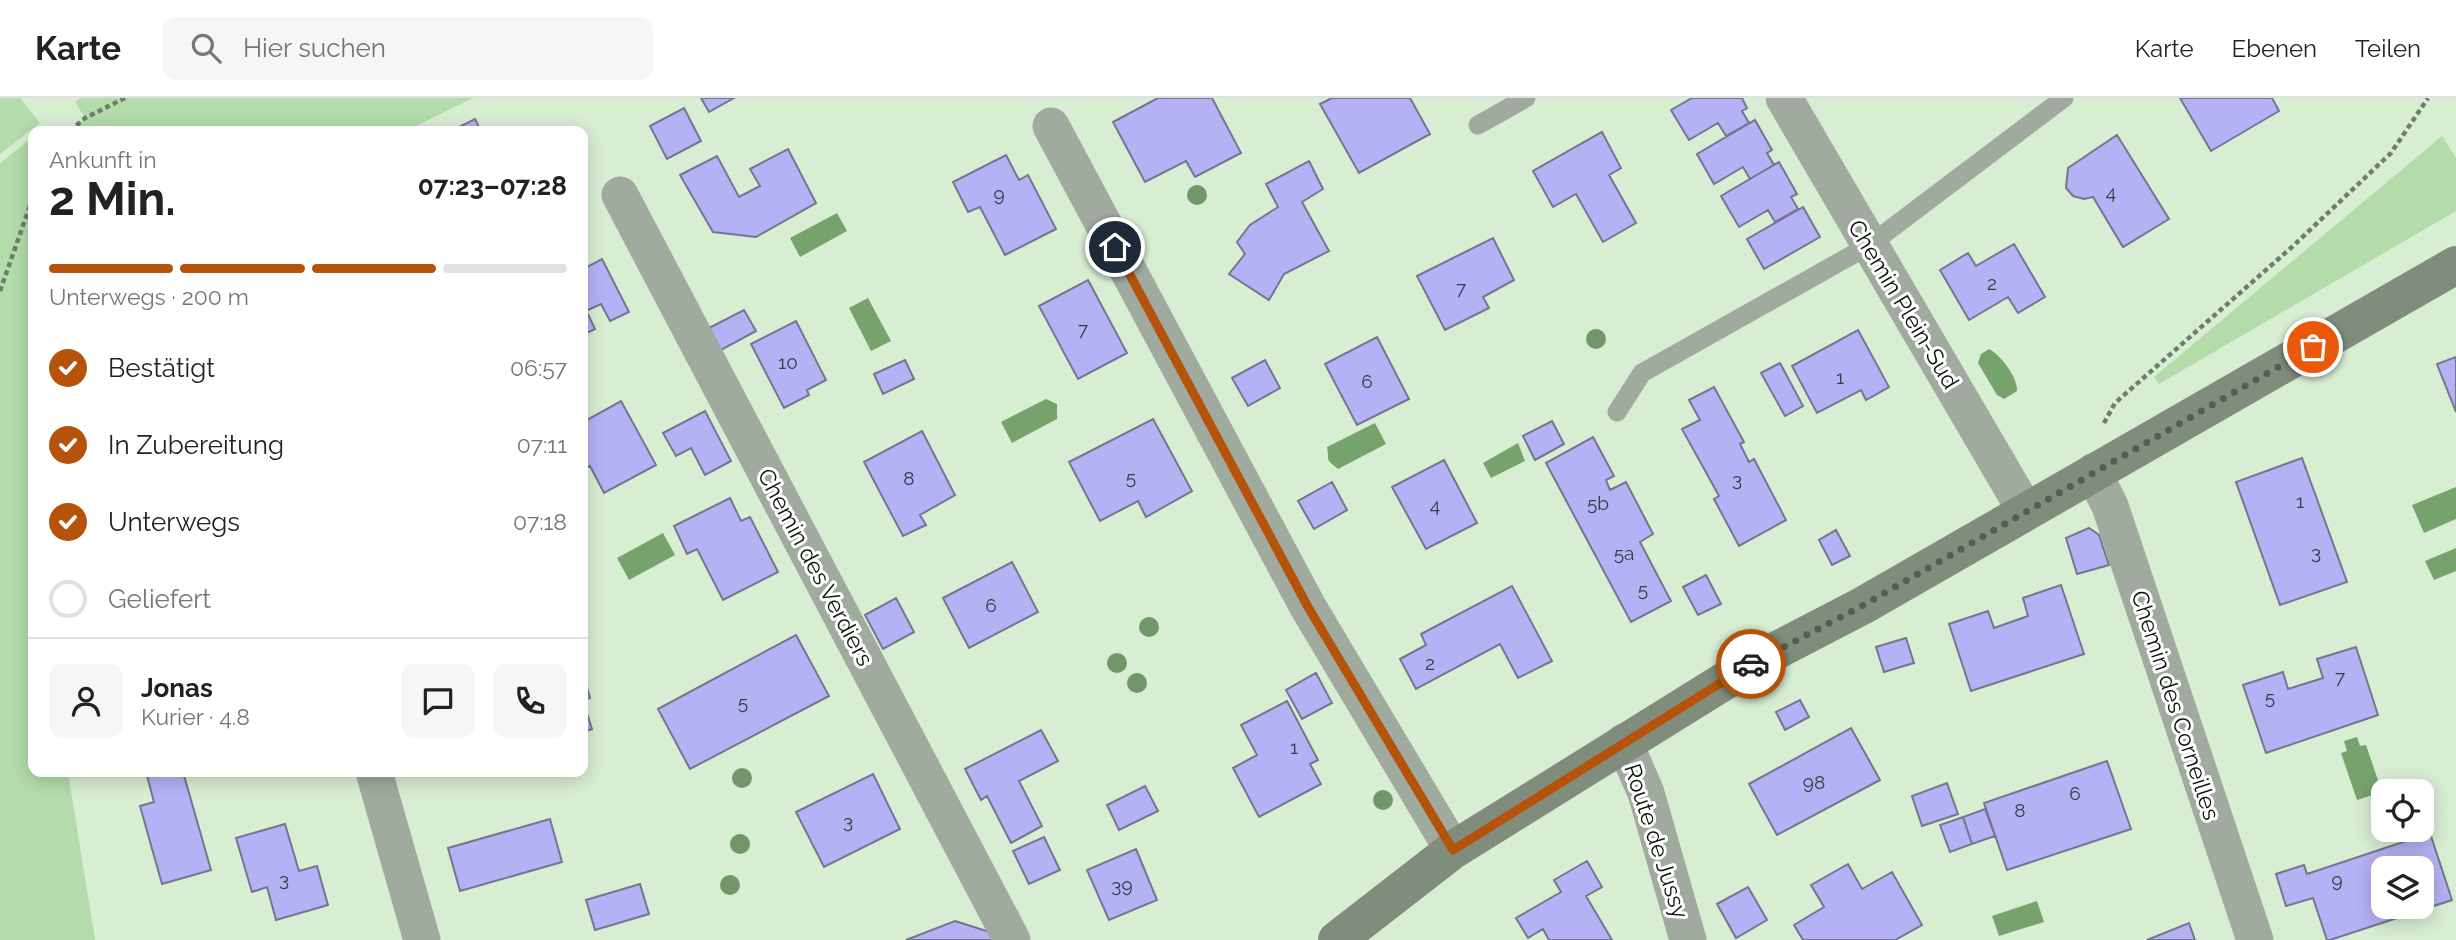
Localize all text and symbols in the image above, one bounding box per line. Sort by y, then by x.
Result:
search box [163,17,653,80]
text: Karte [35,29,121,68]
icon: search [187,29,225,67]
text: Hier suchen [243,33,386,63]
text: Karte [2135,34,2194,63]
text: Ebenen [2232,34,2317,63]
text: Teilen [2355,34,2421,63]
text: Ankunft in [49,146,157,173]
text: 07:23–07:28 [418,171,567,201]
text: 2 Min. [49,172,176,226]
house number: 4 [2106,181,2116,203]
house number: 9 [993,183,1005,205]
street label: Chemin Plein-Sud [1843,215,1965,393]
pin [1085,217,1145,277]
icon: home [1096,228,1134,266]
house number: 2 [1987,272,1997,294]
house number: 7 [1456,277,1466,299]
text: Unterwegs · 200 m [49,283,249,310]
pin [2283,317,2343,377]
house number: 7 [1078,318,1088,340]
icon: bag [2294,328,2332,366]
icon: check [49,349,87,387]
house number: 10 [778,351,798,373]
text: Bestätigt [108,353,215,383]
text: 06:57 [510,354,567,381]
house number: 1 [1836,366,1844,388]
house number: 6 [1361,370,1373,392]
icon: check [49,426,87,464]
text: In Zubereitung [108,430,284,460]
text: 07:11 [517,431,567,458]
street label: Chemin des Verdiers [753,464,879,670]
house number: 5 [1126,466,1136,488]
house number: 8 [903,467,915,489]
house number: 3 [1732,468,1742,490]
house number: 1 [2296,490,2304,512]
house number: 5b [1587,492,1609,514]
house number: 4 [1430,494,1440,516]
icon: check [49,503,87,541]
text: Unterwegs [108,507,240,537]
text: 07:18 [513,508,567,535]
house number: 3 [2311,541,2321,563]
house number: 5a [1614,542,1634,564]
house number: 5 [1638,578,1648,600]
text: Geliefert [108,584,211,614]
street label: Chemin des Corneilles [2126,587,2226,823]
house number: 6 [985,594,997,616]
courier [1716,629,1786,699]
icon: car [1732,645,1770,683]
house number: 2 [1425,652,1435,674]
button: person [49,664,123,738]
button: chat [401,664,475,738]
button: phone [493,664,567,738]
house number: 7 [2335,666,2345,688]
text: Jonas [141,673,213,703]
house number: 5 [2265,686,2275,708]
house number: 5 [738,691,748,713]
text: Kurier · 4.8 [141,703,250,730]
house number: 1 [1290,736,1298,758]
street label: Route de Jussy [1619,760,1695,922]
house number: 98 [1803,771,1825,793]
map controls [2371,779,2434,919]
button: locate [2371,779,2434,842]
house number: 6 [2069,782,2081,804]
house number: 8 [2014,799,2026,821]
house number: 3 [843,810,853,832]
button: layers [2371,856,2434,919]
house number: 3 [279,868,289,890]
house number: 9 [2331,869,2343,891]
house number: 39 [1111,874,1133,896]

